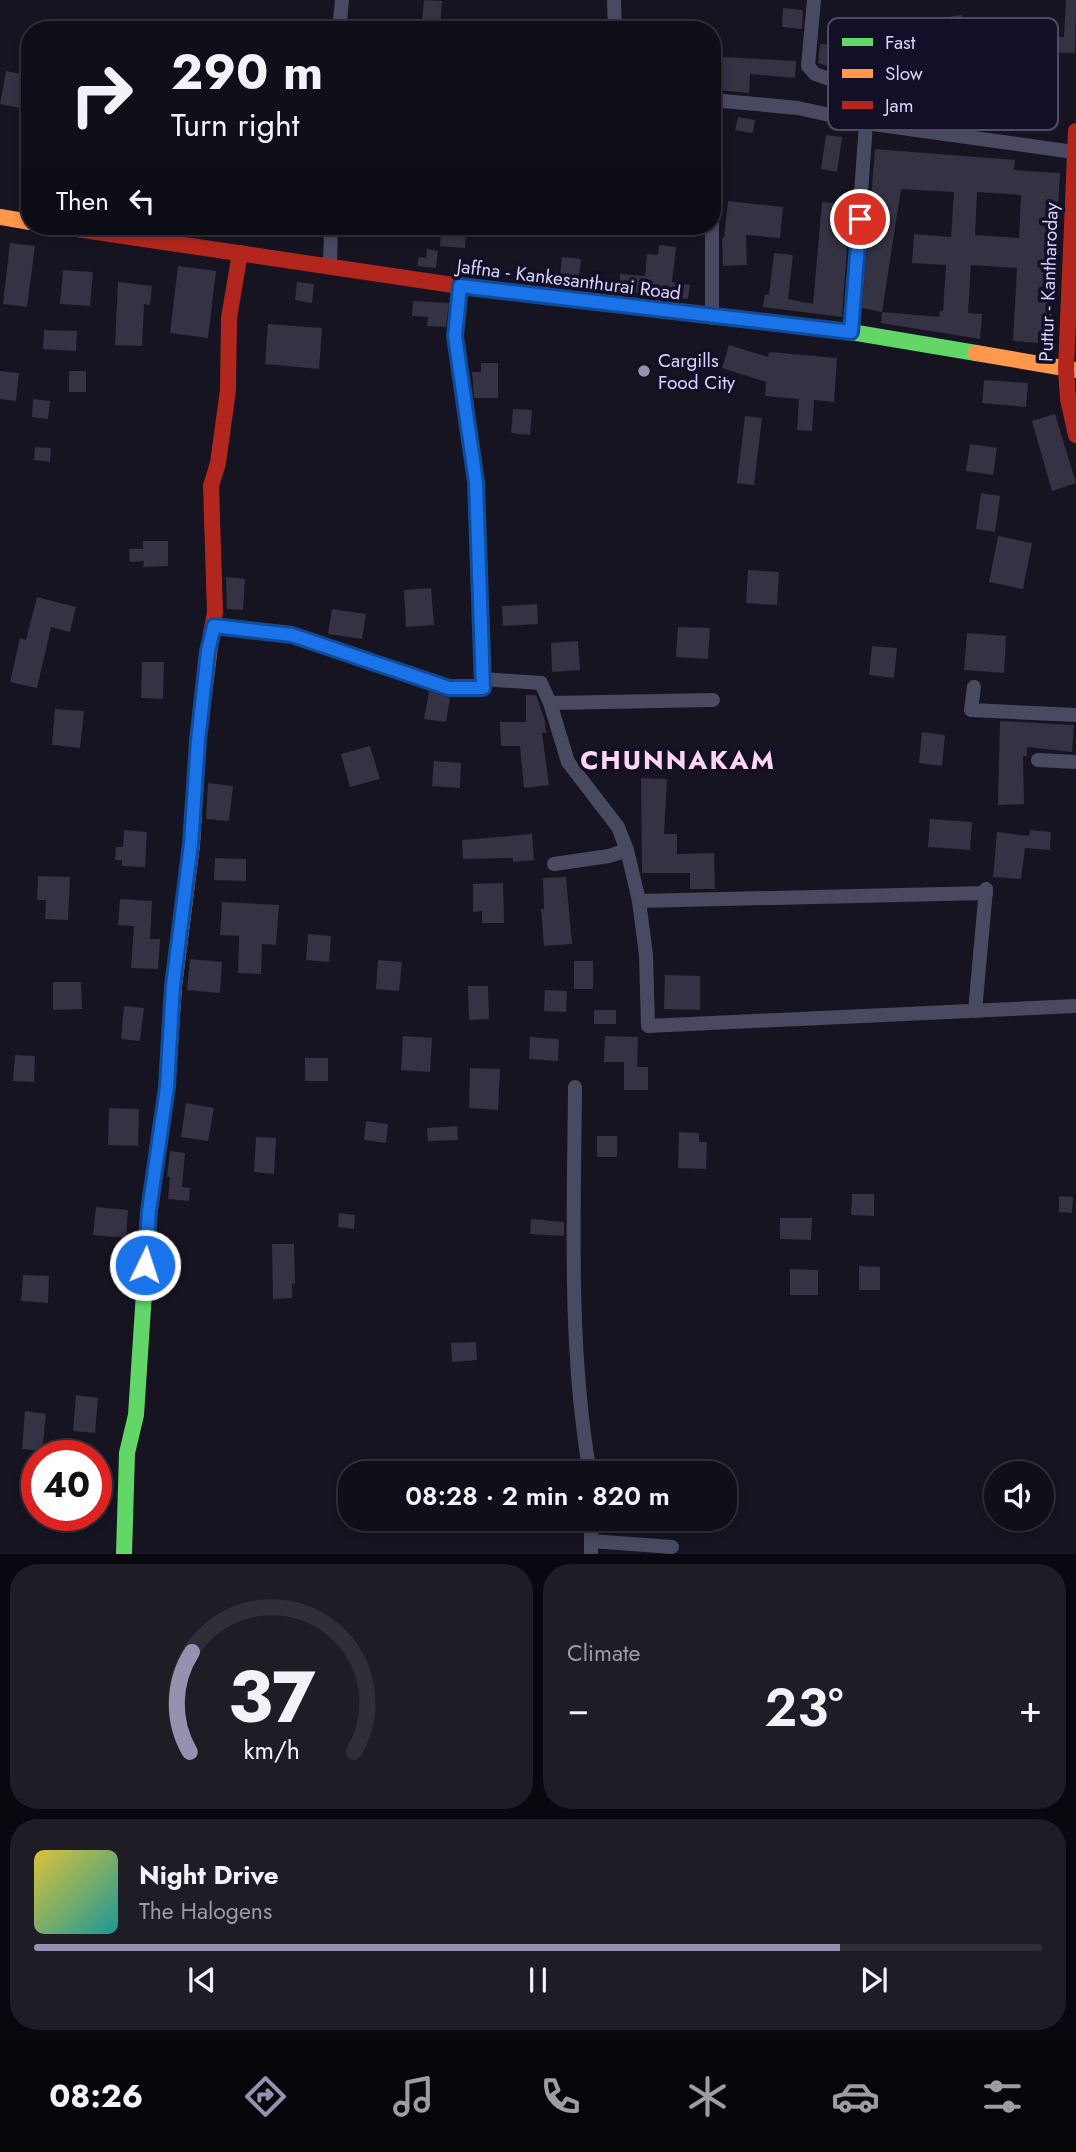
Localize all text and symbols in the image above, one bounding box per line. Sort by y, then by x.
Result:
legend [828,18,1058,130]
text: Fast [885,29,916,56]
text: 290 m [171,37,323,107]
icon: right [56,49,147,140]
text: Slow [885,60,923,87]
text: Jam [882,92,914,119]
text: Turn right [171,102,300,148]
text: Then [56,182,109,220]
icon: left [123,182,161,220]
pin [830,189,890,249]
icon: arrive [841,200,879,238]
street label: Puttur - Kantharoday [1032,201,1065,362]
street label: Jaffna - Kankesanthurai Road [452,252,682,307]
place label: Cargills Food City [658,347,736,396]
marker: Cargills Food City [636,363,652,379]
district label: CHUNNAKAM [580,741,776,779]
position arrow [108,1228,182,1302]
speed limit sign: 40 [21,1440,112,1531]
map controls [984,1461,1054,1531]
button: sound [984,1461,1054,1531]
text: 08:28 · 2 min · 820 m [405,1477,670,1515]
text: Climate [567,1636,640,1670]
text: 37 [227,1645,316,1750]
text: 23° [765,1670,843,1746]
text: − [567,1681,589,1736]
text: + [1019,1681,1042,1736]
text: km/h [243,1732,300,1768]
text: Night Drive [139,1856,279,1894]
text: The Halogens [139,1894,272,1928]
icon: previous [183,1961,221,1999]
icon: pause [519,1961,557,1999]
icon: next [855,1961,893,1999]
icon: directions [241,2072,290,2121]
icon: music [389,2072,438,2121]
icon: phone [536,2072,585,2121]
icon: climate [683,2072,732,2121]
icon: car [831,2072,880,2121]
icon: filters [978,2072,1027,2121]
text: 08:26 [49,2073,143,2119]

